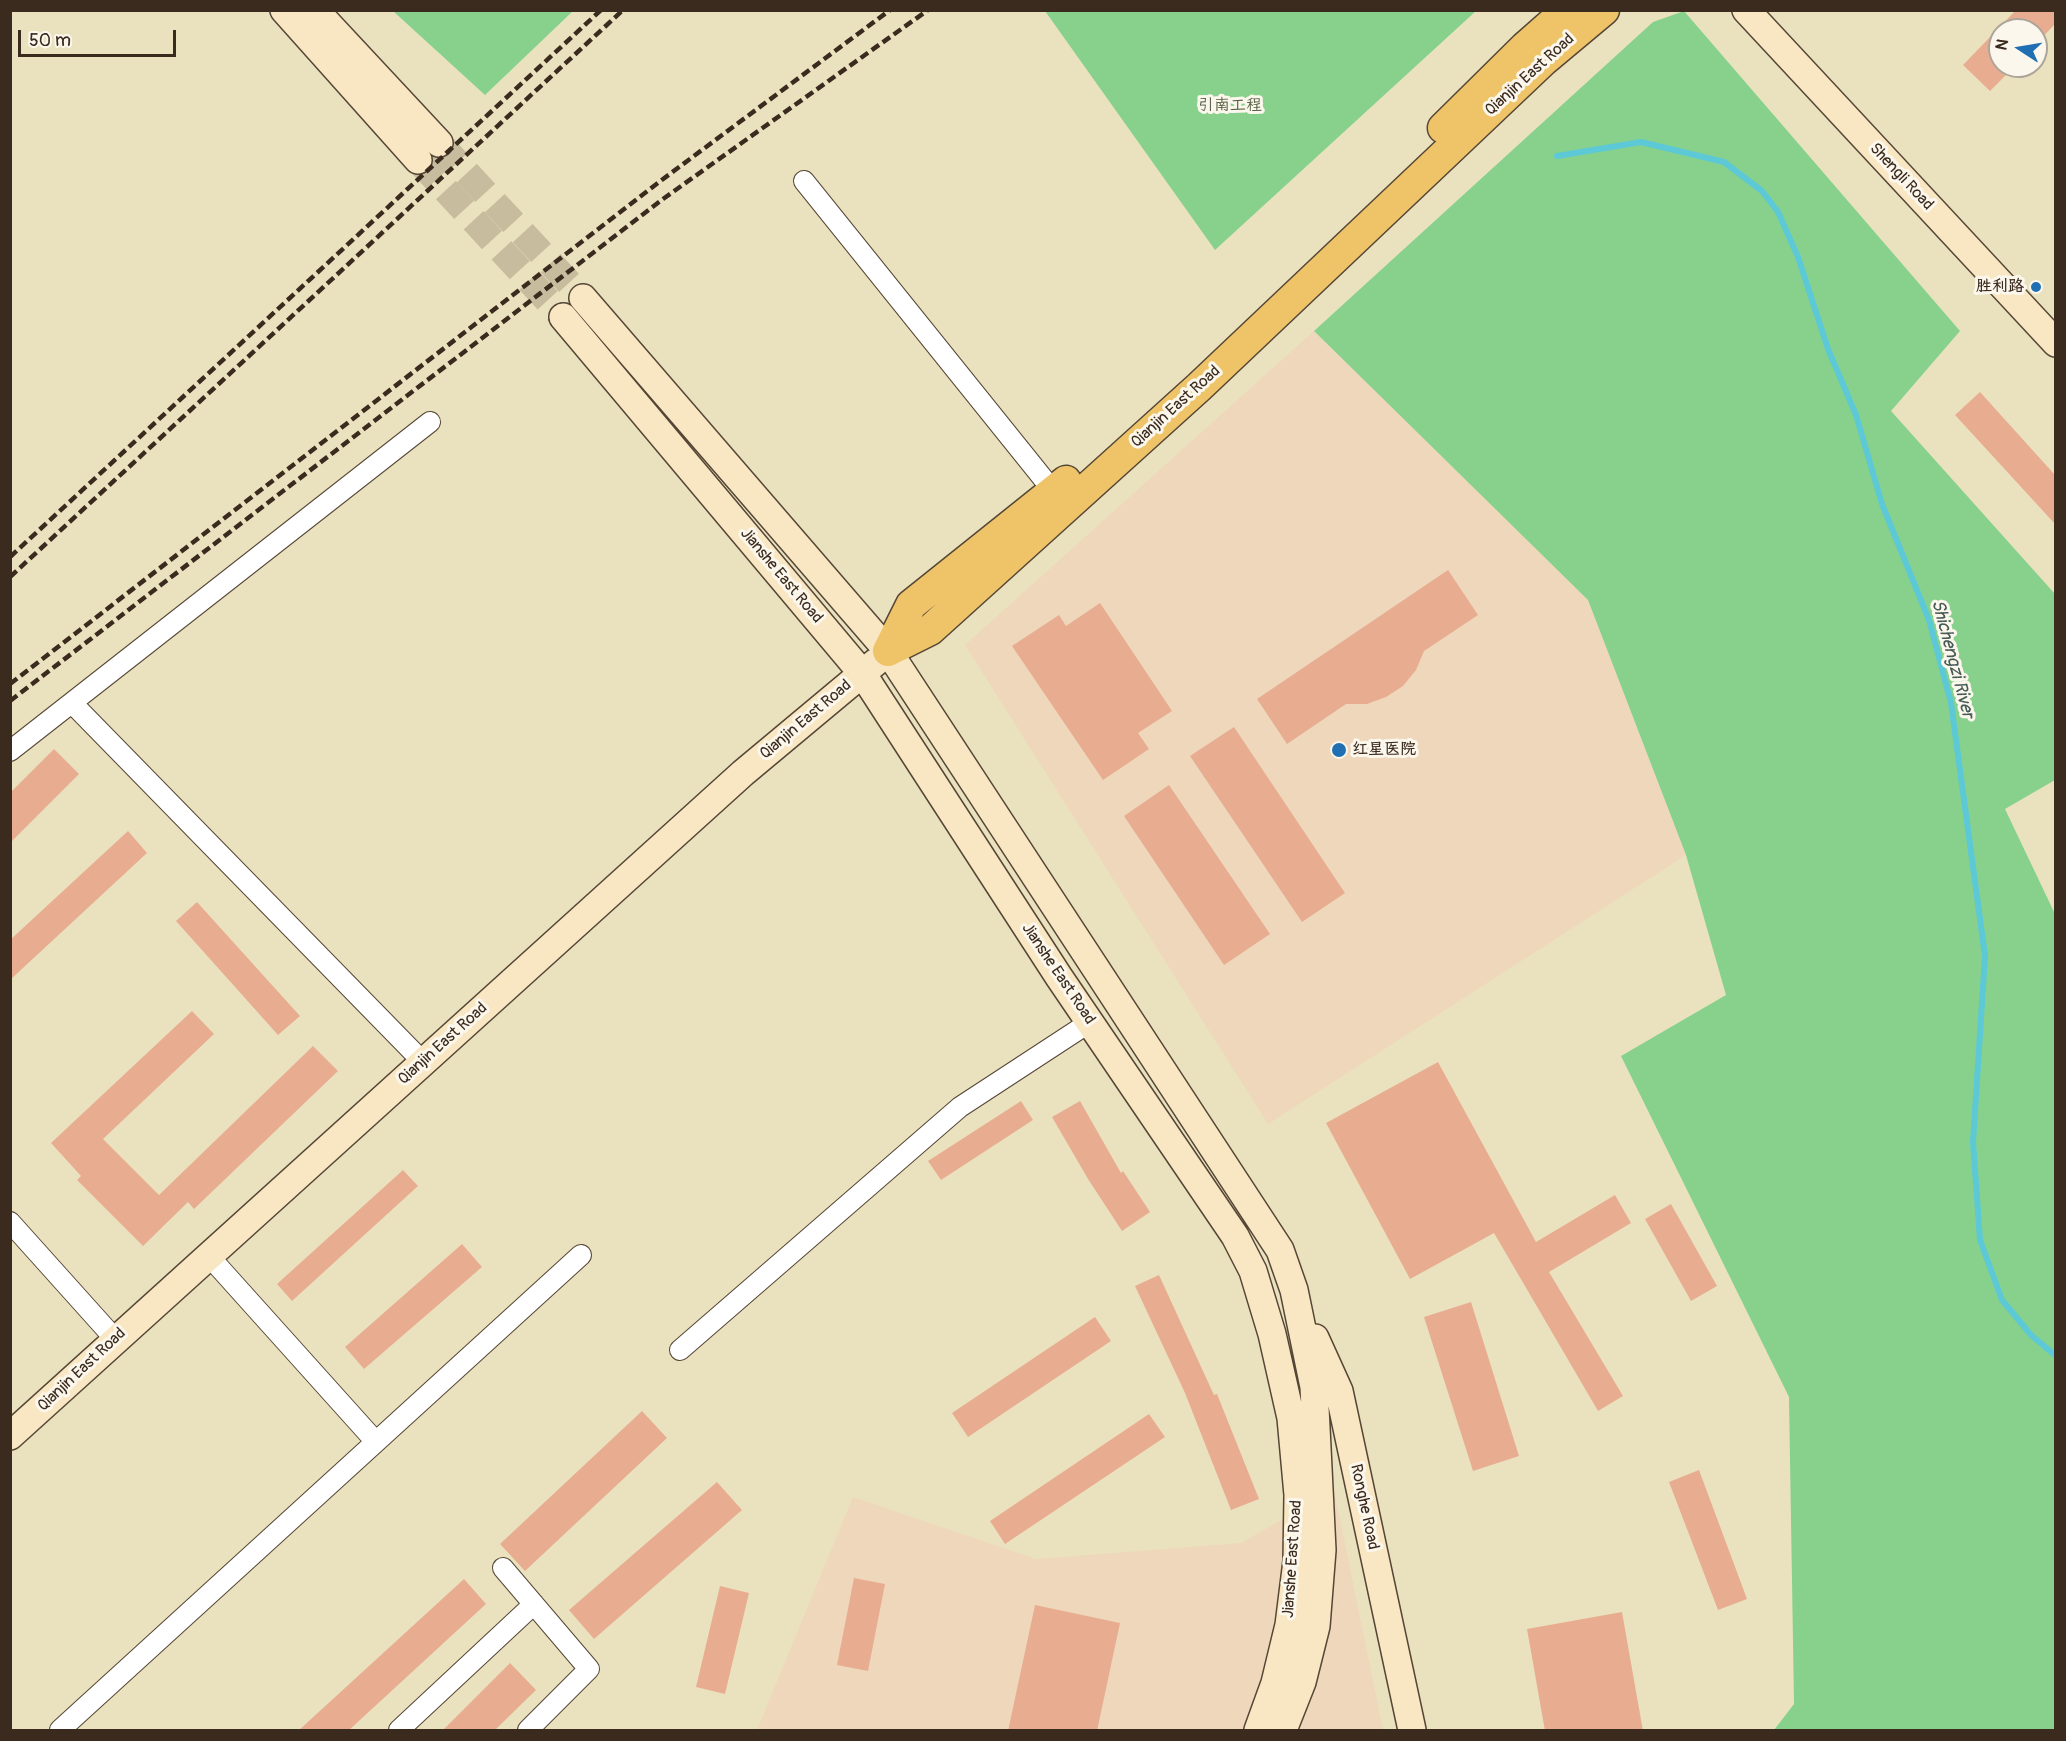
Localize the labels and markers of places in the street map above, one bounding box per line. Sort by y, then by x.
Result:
place label: 胜利路 [1976,277,2024,297]
marker: 胜利路 [2029,280,2043,294]
place label: 红星医院 [1352,740,1416,760]
marker: 红星医院 [1330,741,1348,759]

